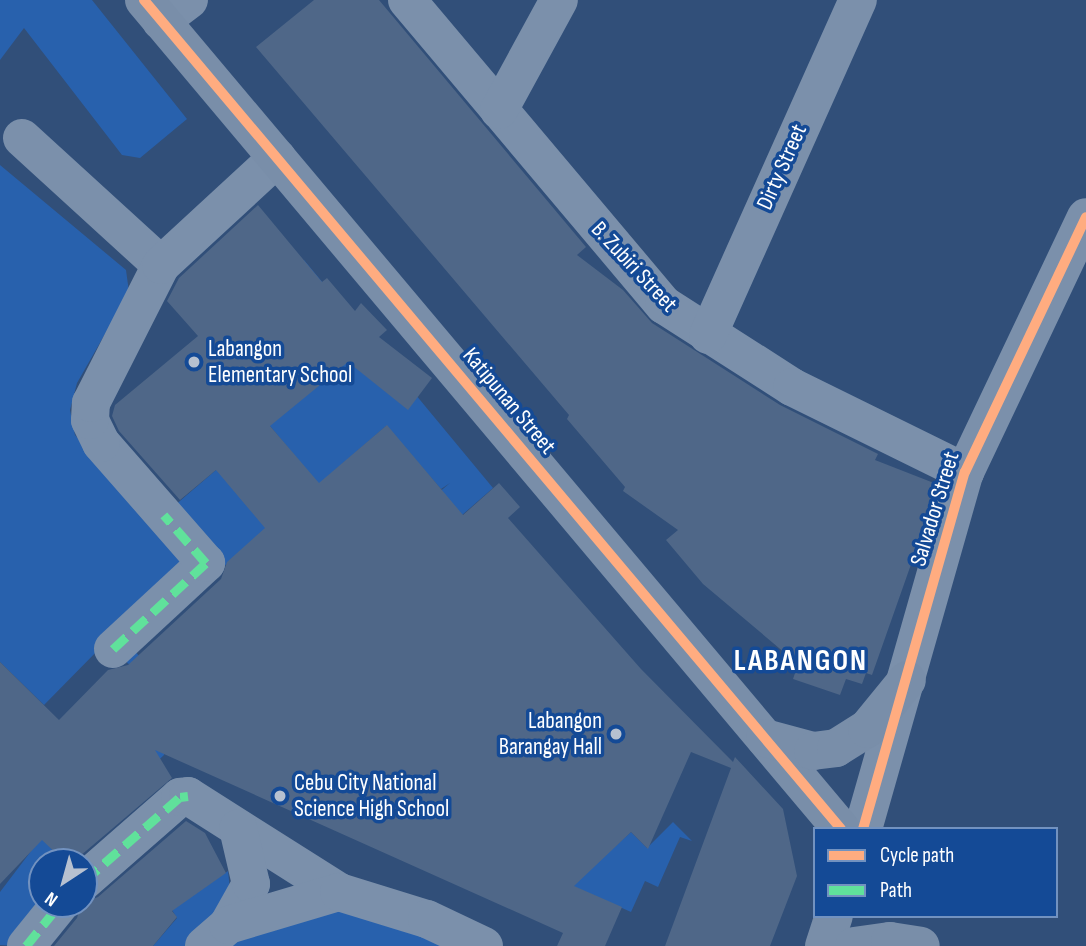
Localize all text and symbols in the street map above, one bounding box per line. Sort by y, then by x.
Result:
street label: Dirty Street [751,120,813,214]
street label: B. Zubiri Street [585,216,683,318]
place label: Labangon Elementary School [208,335,352,389]
street label: Katipunan Street [457,342,561,460]
marker: Labangon Elementary School [186,354,202,370]
street label: Salvador Street [905,448,965,570]
district label: LABANGON [735,643,867,679]
place label: Labangon Barangay Hall [499,707,602,761]
marker: Labangon Barangay Hall [608,726,624,742]
place label: Cebu City National Science High School [294,769,449,823]
marker: Cebu City National Science High School [272,788,288,804]
legend [813,827,1058,918]
text: Cycle path [880,843,954,868]
north arrow [28,848,98,918]
text: Path [880,878,912,903]
text: N [41,886,62,911]

